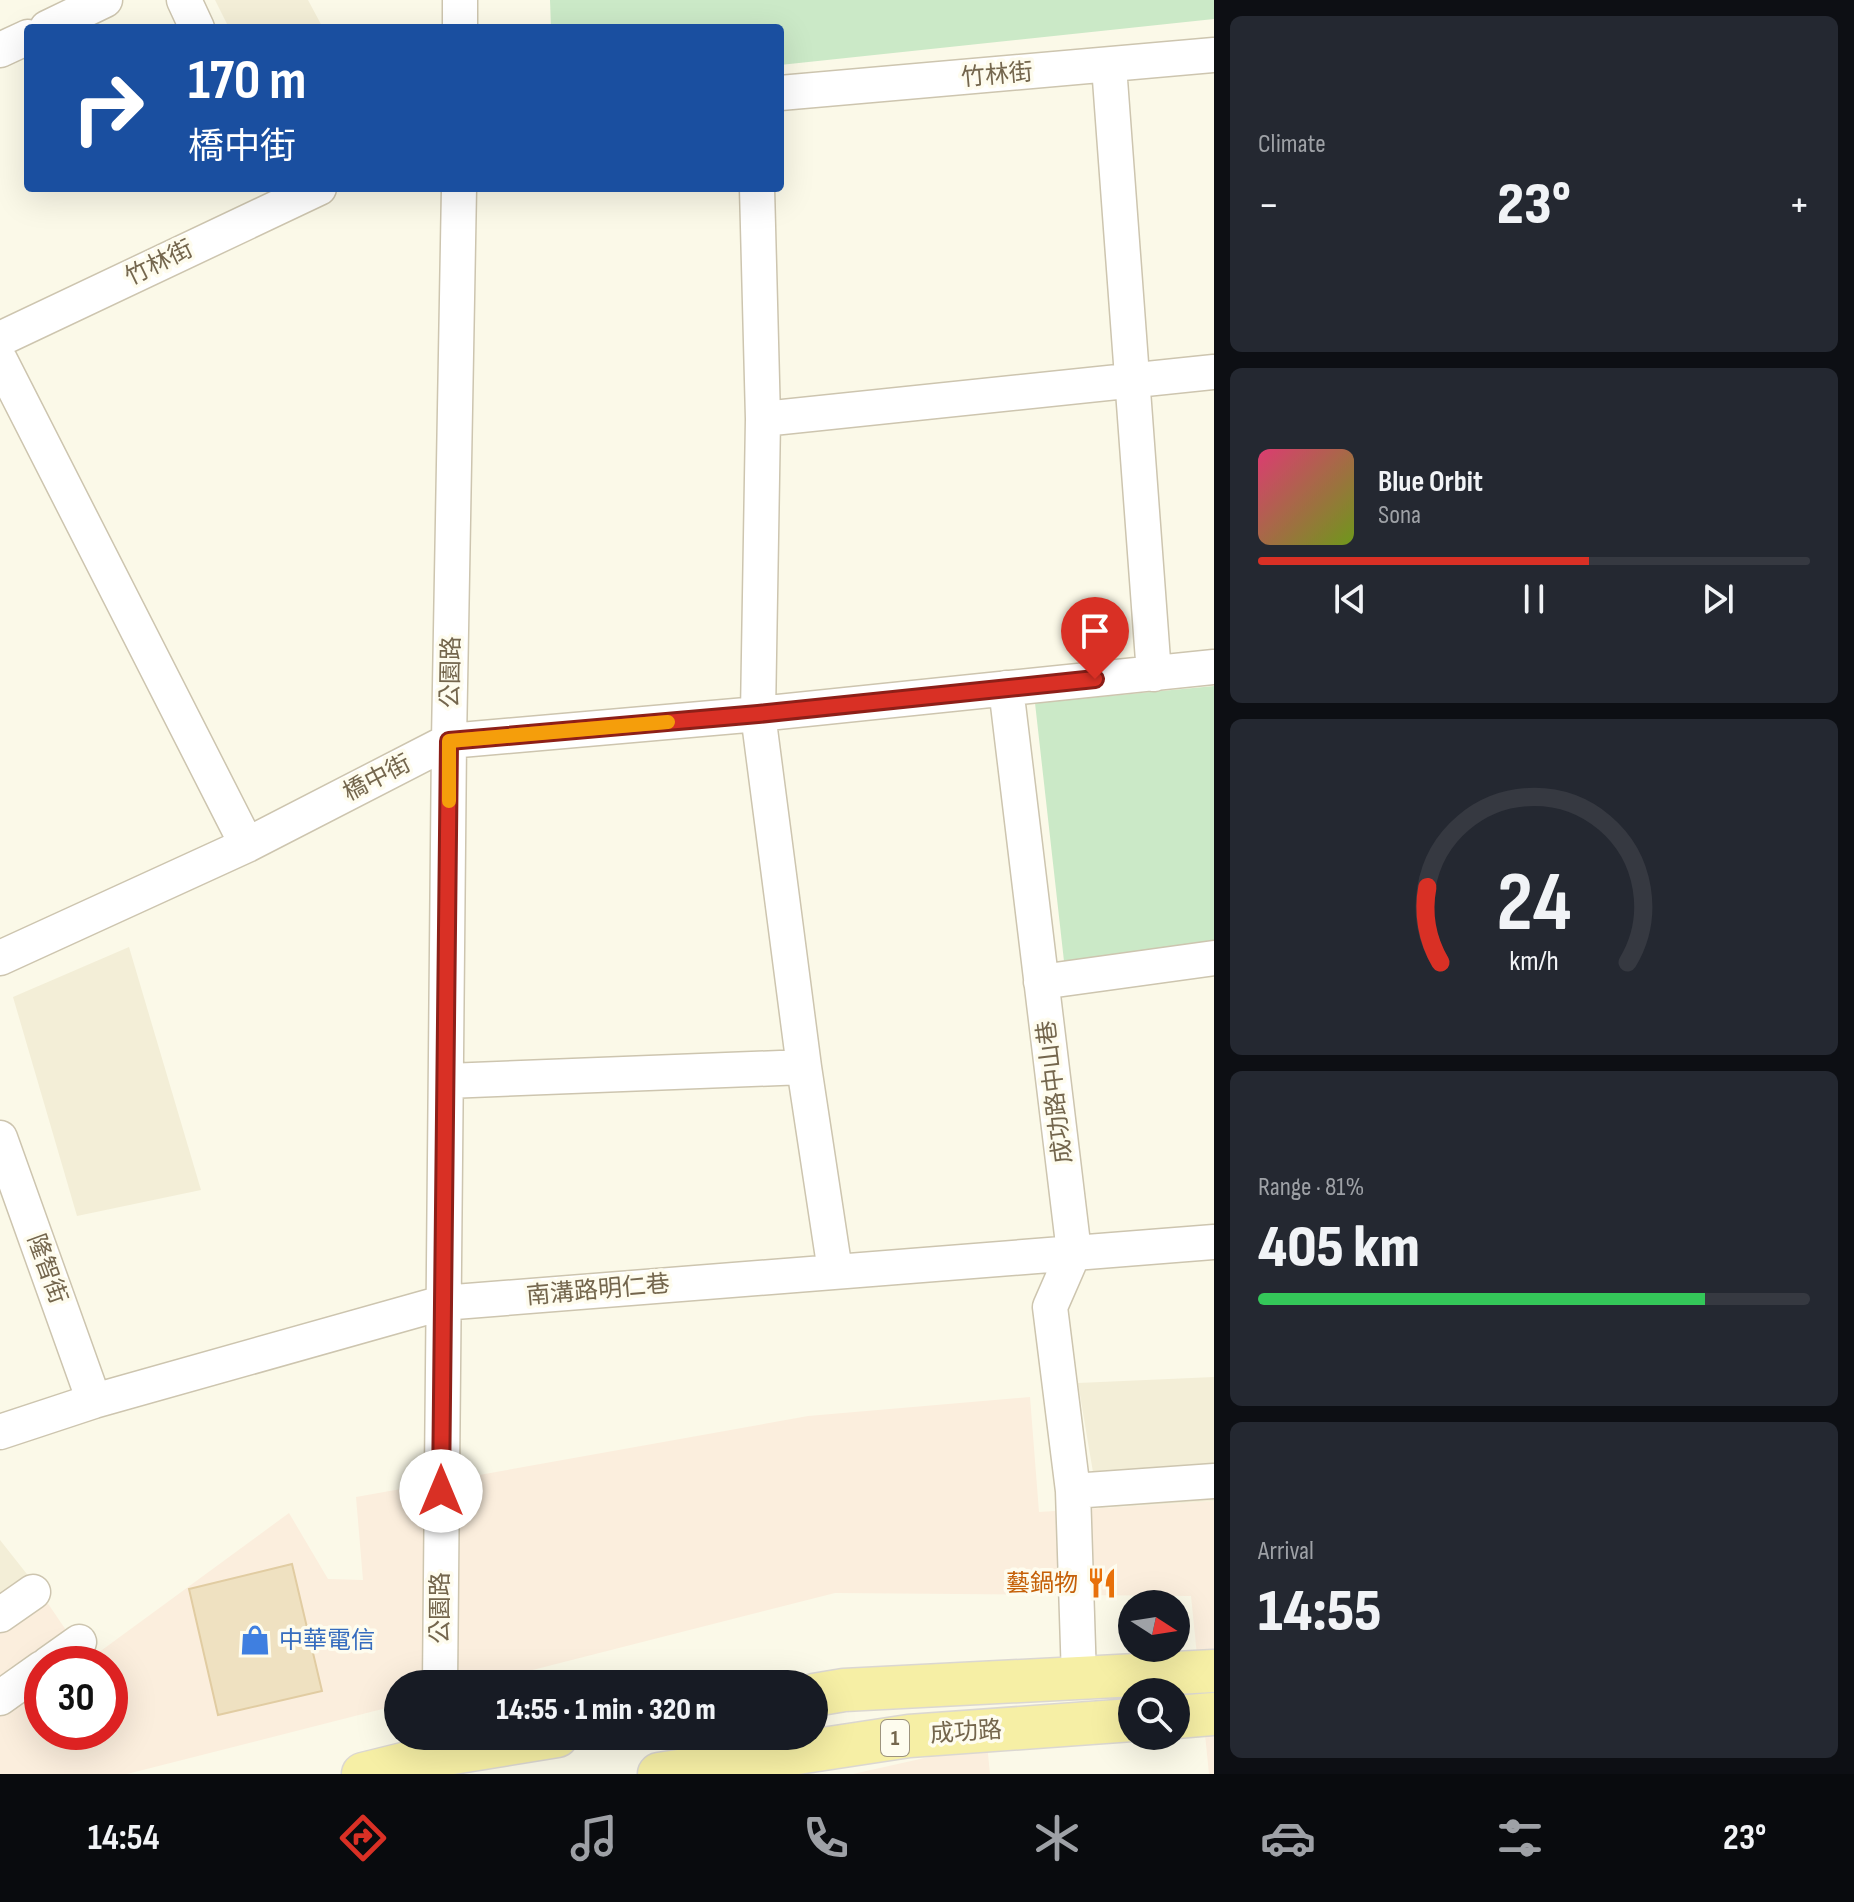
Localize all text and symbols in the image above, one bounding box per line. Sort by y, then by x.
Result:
text: 170 m [188,48,306,115]
icon: right [56,56,160,160]
street label: 竹林街 [960,57,1034,93]
text: 橋中街 [188,126,296,169]
text: Climate [1258,129,1326,160]
text: 23° [1497,169,1571,241]
text: − [1258,179,1280,232]
text: + [1788,179,1810,232]
street label: 竹林街 [120,234,198,292]
text: Blue Orbit [1378,464,1483,500]
text: Sona [1378,500,1421,531]
icon: previous [1328,577,1372,621]
icon: pause [1512,577,1556,621]
icon: next [1696,577,1740,621]
pin [1061,597,1129,679]
icon: arrive [1073,609,1117,653]
street label: 公園路 [436,636,466,708]
street label: 橋中街 [338,749,416,807]
text: 24 [1497,854,1571,954]
text: km/h [1509,944,1559,979]
street label: 成功路中山巷 [1032,1019,1078,1165]
text: Range · 81% [1258,1172,1364,1203]
text: 405 km [1258,1212,1420,1284]
street label: 隆智街 [21,1230,73,1308]
street label: 南溝路明仁巷 [525,1269,671,1311]
position arrow [399,1449,483,1533]
text: Arrival [1258,1536,1314,1567]
restaurant icon: 藝鍋物 [1085,1566,1119,1600]
place label: 藝鍋物 [1006,1569,1078,1598]
street label: 公園路 [426,1572,455,1644]
text: 14:55 [1258,1576,1381,1648]
north arrow [1118,1590,1190,1662]
map controls [1118,1590,1190,1750]
shop icon: 中華電信 [238,1623,272,1657]
place label: 中華電信 [279,1626,375,1655]
speed limit sign: 30 [24,1646,128,1750]
button: search [1118,1678,1190,1750]
text: 14:55 · 1 min · 320 m [496,1692,716,1728]
street label: 成功路 [929,1715,1003,1749]
road number: 1 [881,1720,909,1756]
icon: directions [335,1810,391,1866]
icon: music [566,1810,622,1866]
icon: phone [798,1810,854,1866]
icon: climate [1029,1810,1085,1866]
icon: car [1260,1810,1316,1866]
icon: filters [1492,1810,1548,1866]
text: 14:54 [88,1817,159,1860]
text: 23° [1723,1817,1766,1860]

